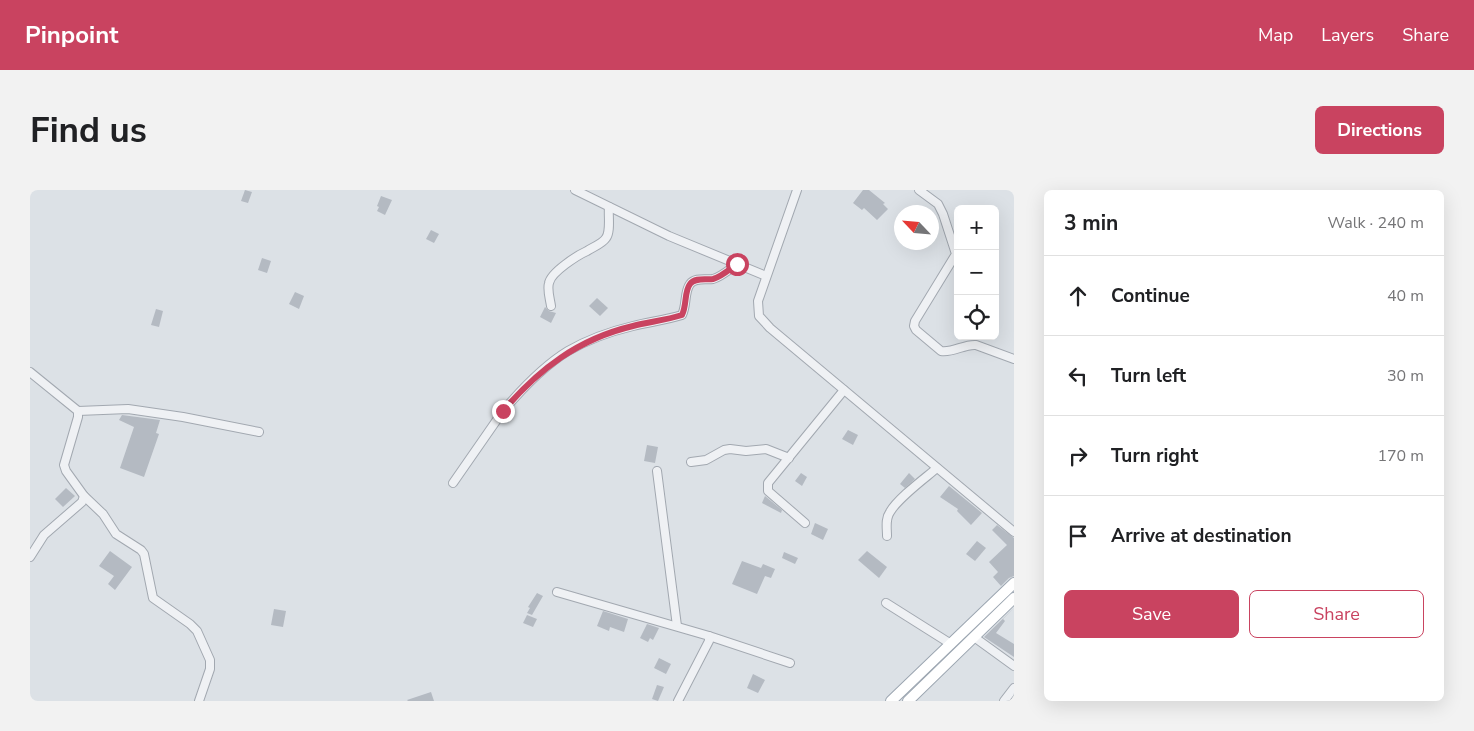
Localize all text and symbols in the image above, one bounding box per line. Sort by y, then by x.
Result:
text: Pinpoint [25,19,118,51]
text: Map [1258,23,1293,47]
text: Layers [1321,23,1374,47]
text: Share [1402,23,1449,47]
button: Directions [1315,106,1444,154]
text: Find us [30,107,147,154]
north arrow [894,205,939,250]
map controls [954,205,999,340]
button: + [954,205,999,250]
text: 3 min [1064,209,1118,237]
text: Walk · 240 m [1328,212,1424,234]
button: − [954,250,999,295]
route start [726,253,749,276]
icon: ahead [1064,282,1092,310]
text: Continue [1111,283,1190,309]
text: 40 m [1387,285,1424,307]
button: locate [954,295,999,340]
icon: left [1064,362,1092,390]
text: Turn left [1111,363,1186,389]
text: 30 m [1387,365,1424,387]
route end [492,400,515,423]
icon: right [1064,442,1092,470]
text: Turn right [1111,443,1198,469]
text: 170 m [1377,445,1424,467]
icon: arrive [1064,522,1092,550]
text: Arrive at destination [1111,523,1292,549]
button: Save [1064,590,1239,638]
button: Share [1249,590,1424,638]

